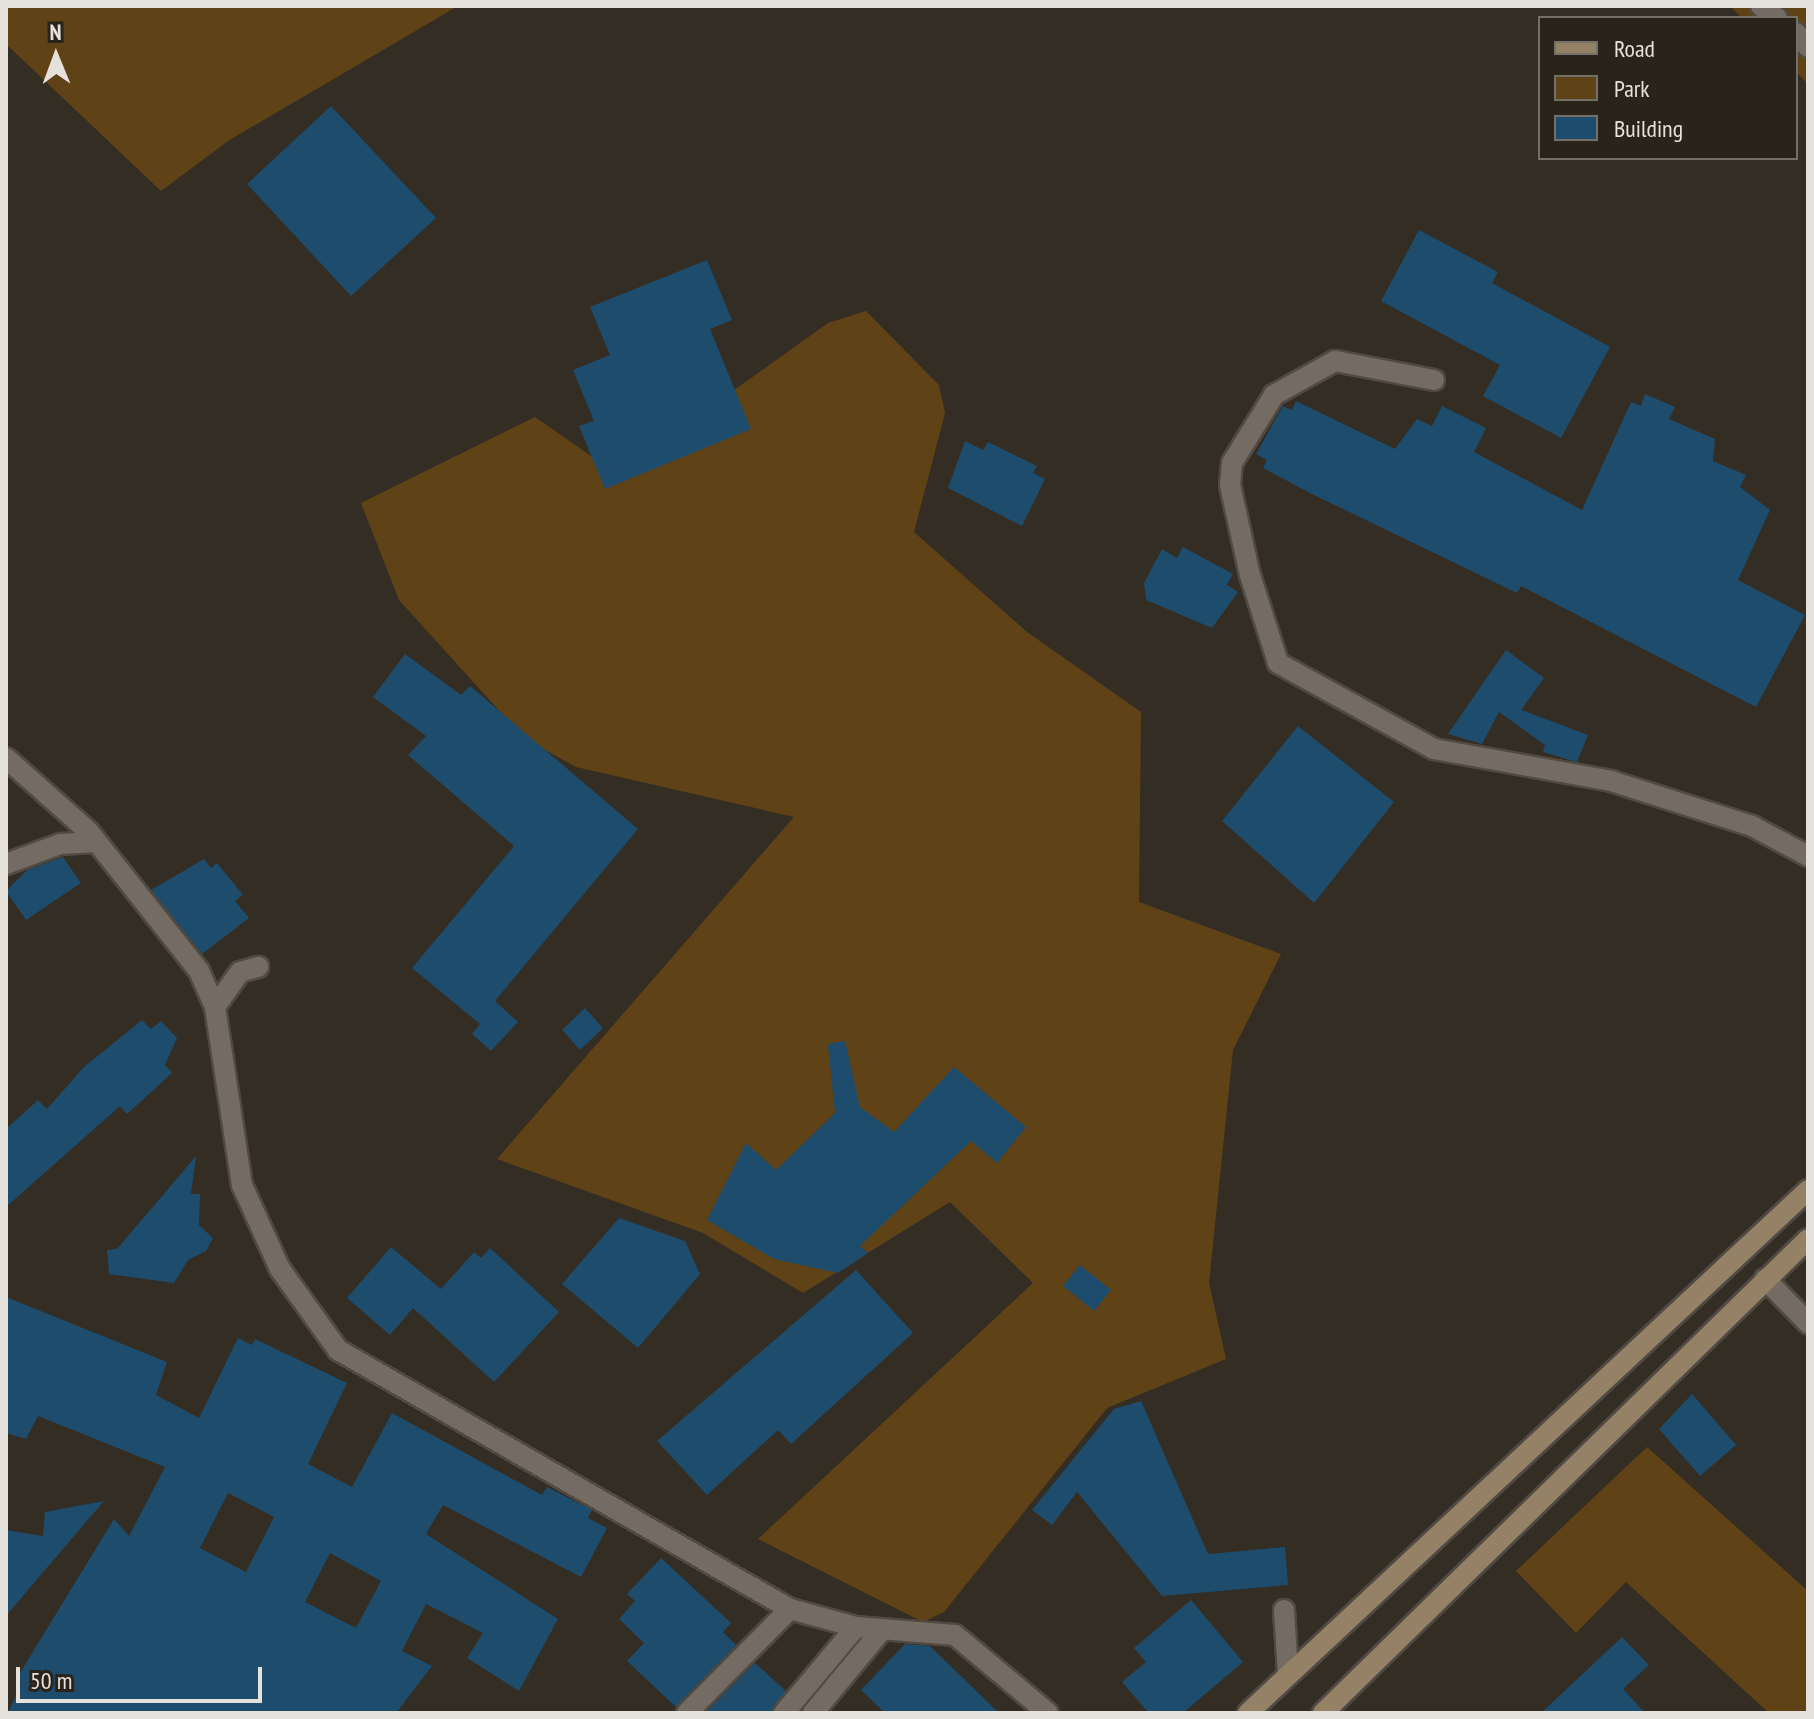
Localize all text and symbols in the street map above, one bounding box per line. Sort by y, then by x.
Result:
north arrow [16,16,96,96]
legend [1538,16,1798,160]
text: N [49,18,62,46]
text: Road [1614,33,1655,64]
text: Park [1614,73,1650,104]
text: Building [1614,113,1683,144]
scale bar [20,1651,266,1701]
text: 50 m [30,1665,72,1696]

